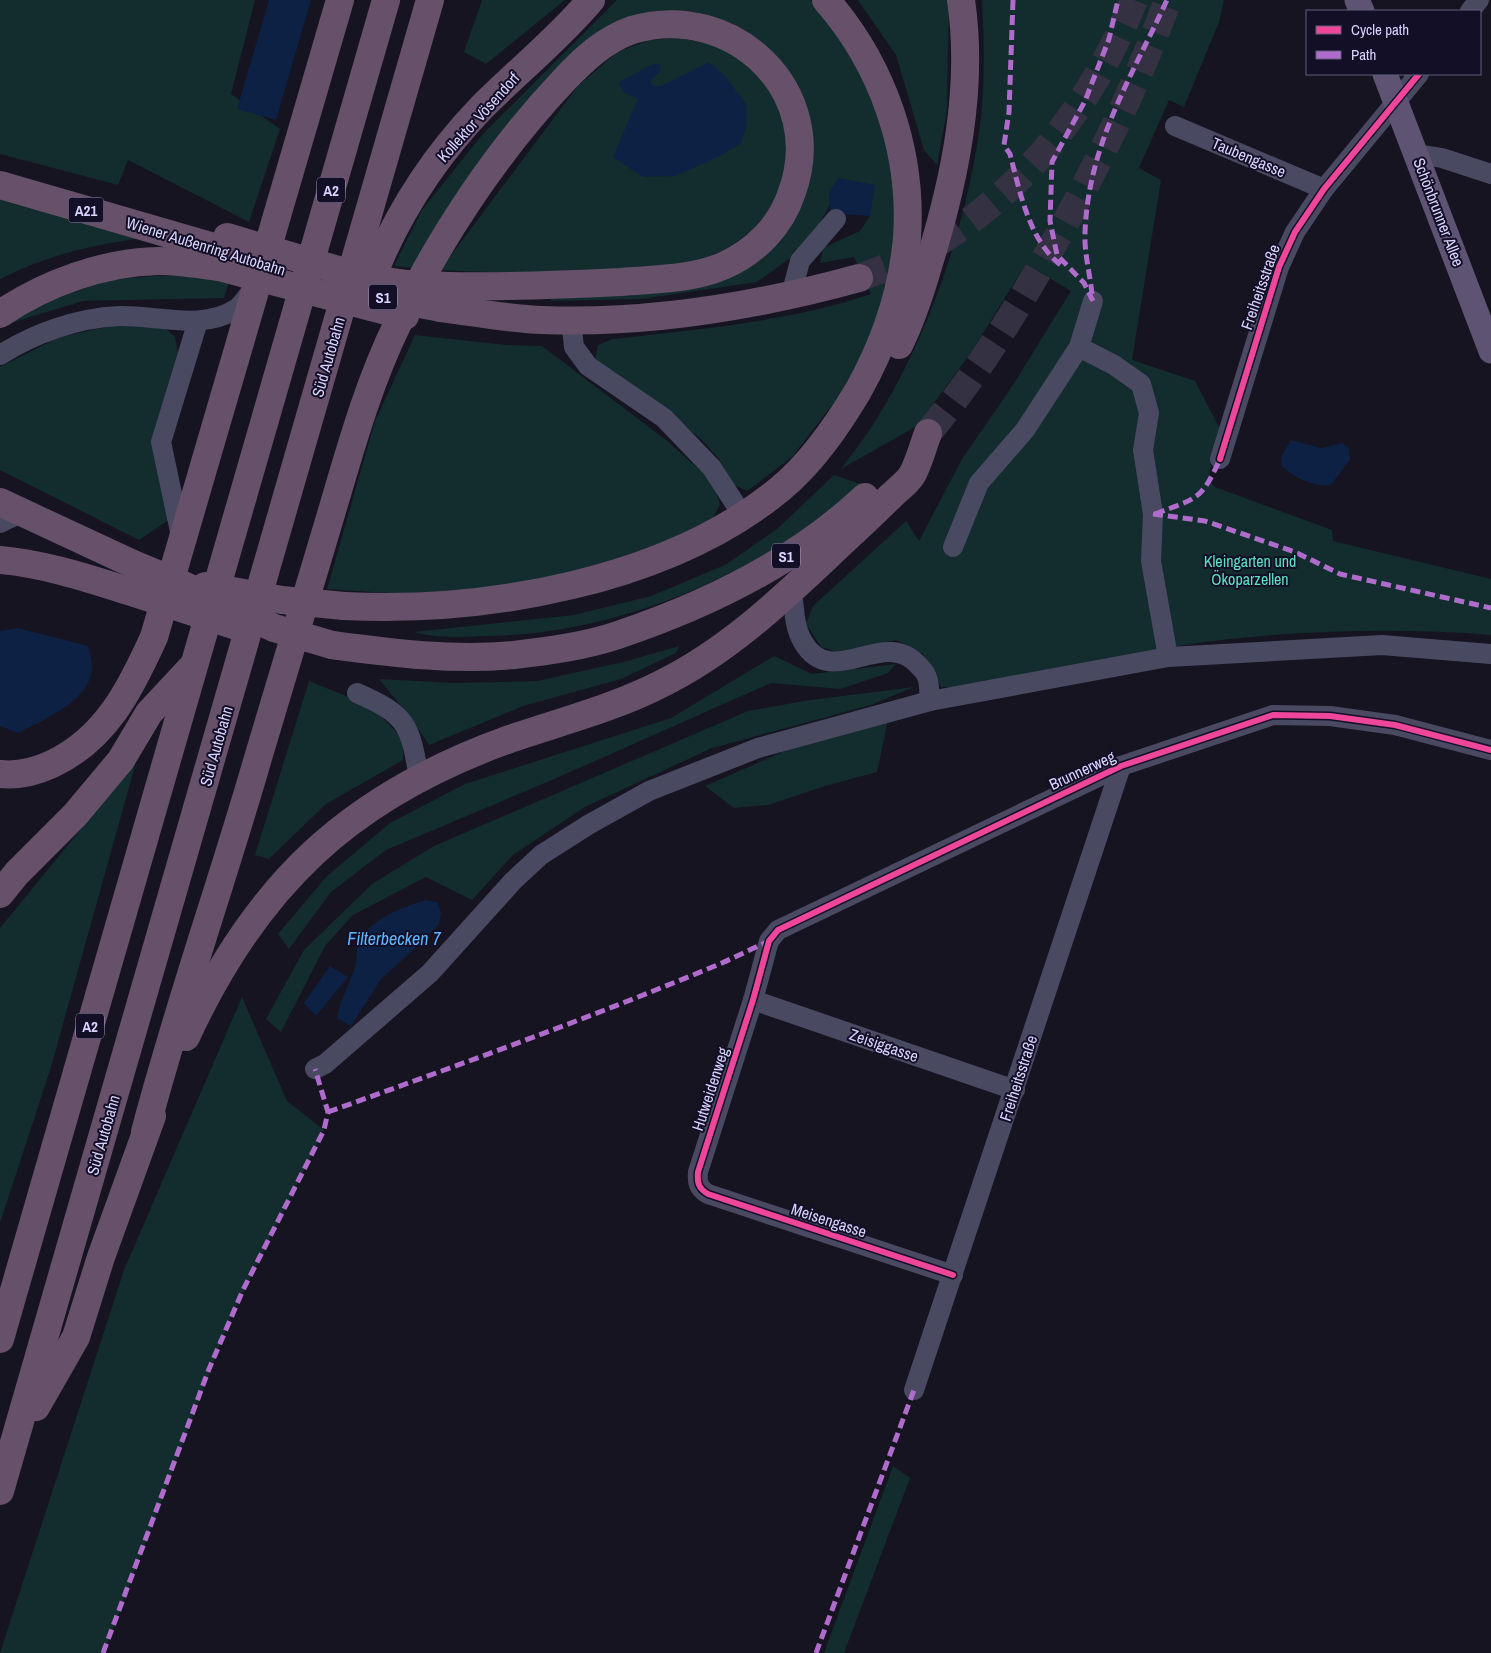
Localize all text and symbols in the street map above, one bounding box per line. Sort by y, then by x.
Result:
legend [1306,10,1481,75]
text: Cycle path [1351,19,1409,40]
text: Path [1351,44,1376,65]
street label: Kollektor Vösendorf [432,67,524,167]
street label: Taubengasse [1209,132,1289,182]
street label: Schönbrunner Allee [1408,155,1470,269]
road number: A2 [317,178,345,202]
road number: A21 [68,198,104,222]
street label: Wiener Außenring Autobahn [124,211,288,281]
street label: Freiheitsstraße [1235,241,1285,333]
road number: S1 [369,284,397,310]
street label: Süd Autobahn [306,314,350,400]
road number: S1 [772,544,800,568]
park label: Kleingarten und Ökoparzellen [1204,550,1296,590]
street label: Süd Autobahn [194,703,238,789]
street label: Brunnerweg [1045,745,1119,795]
water label: Filterbecken 7 [347,926,442,951]
road number: A2 [76,1014,104,1038]
street label: Zeisiggasse [847,1023,921,1067]
street label: Freiheitsstraße [994,1032,1042,1124]
street label: Hutweidenweg [686,1044,734,1134]
street label: Süd Autobahn [81,1092,125,1178]
street label: Meisengasse [788,1197,870,1243]

